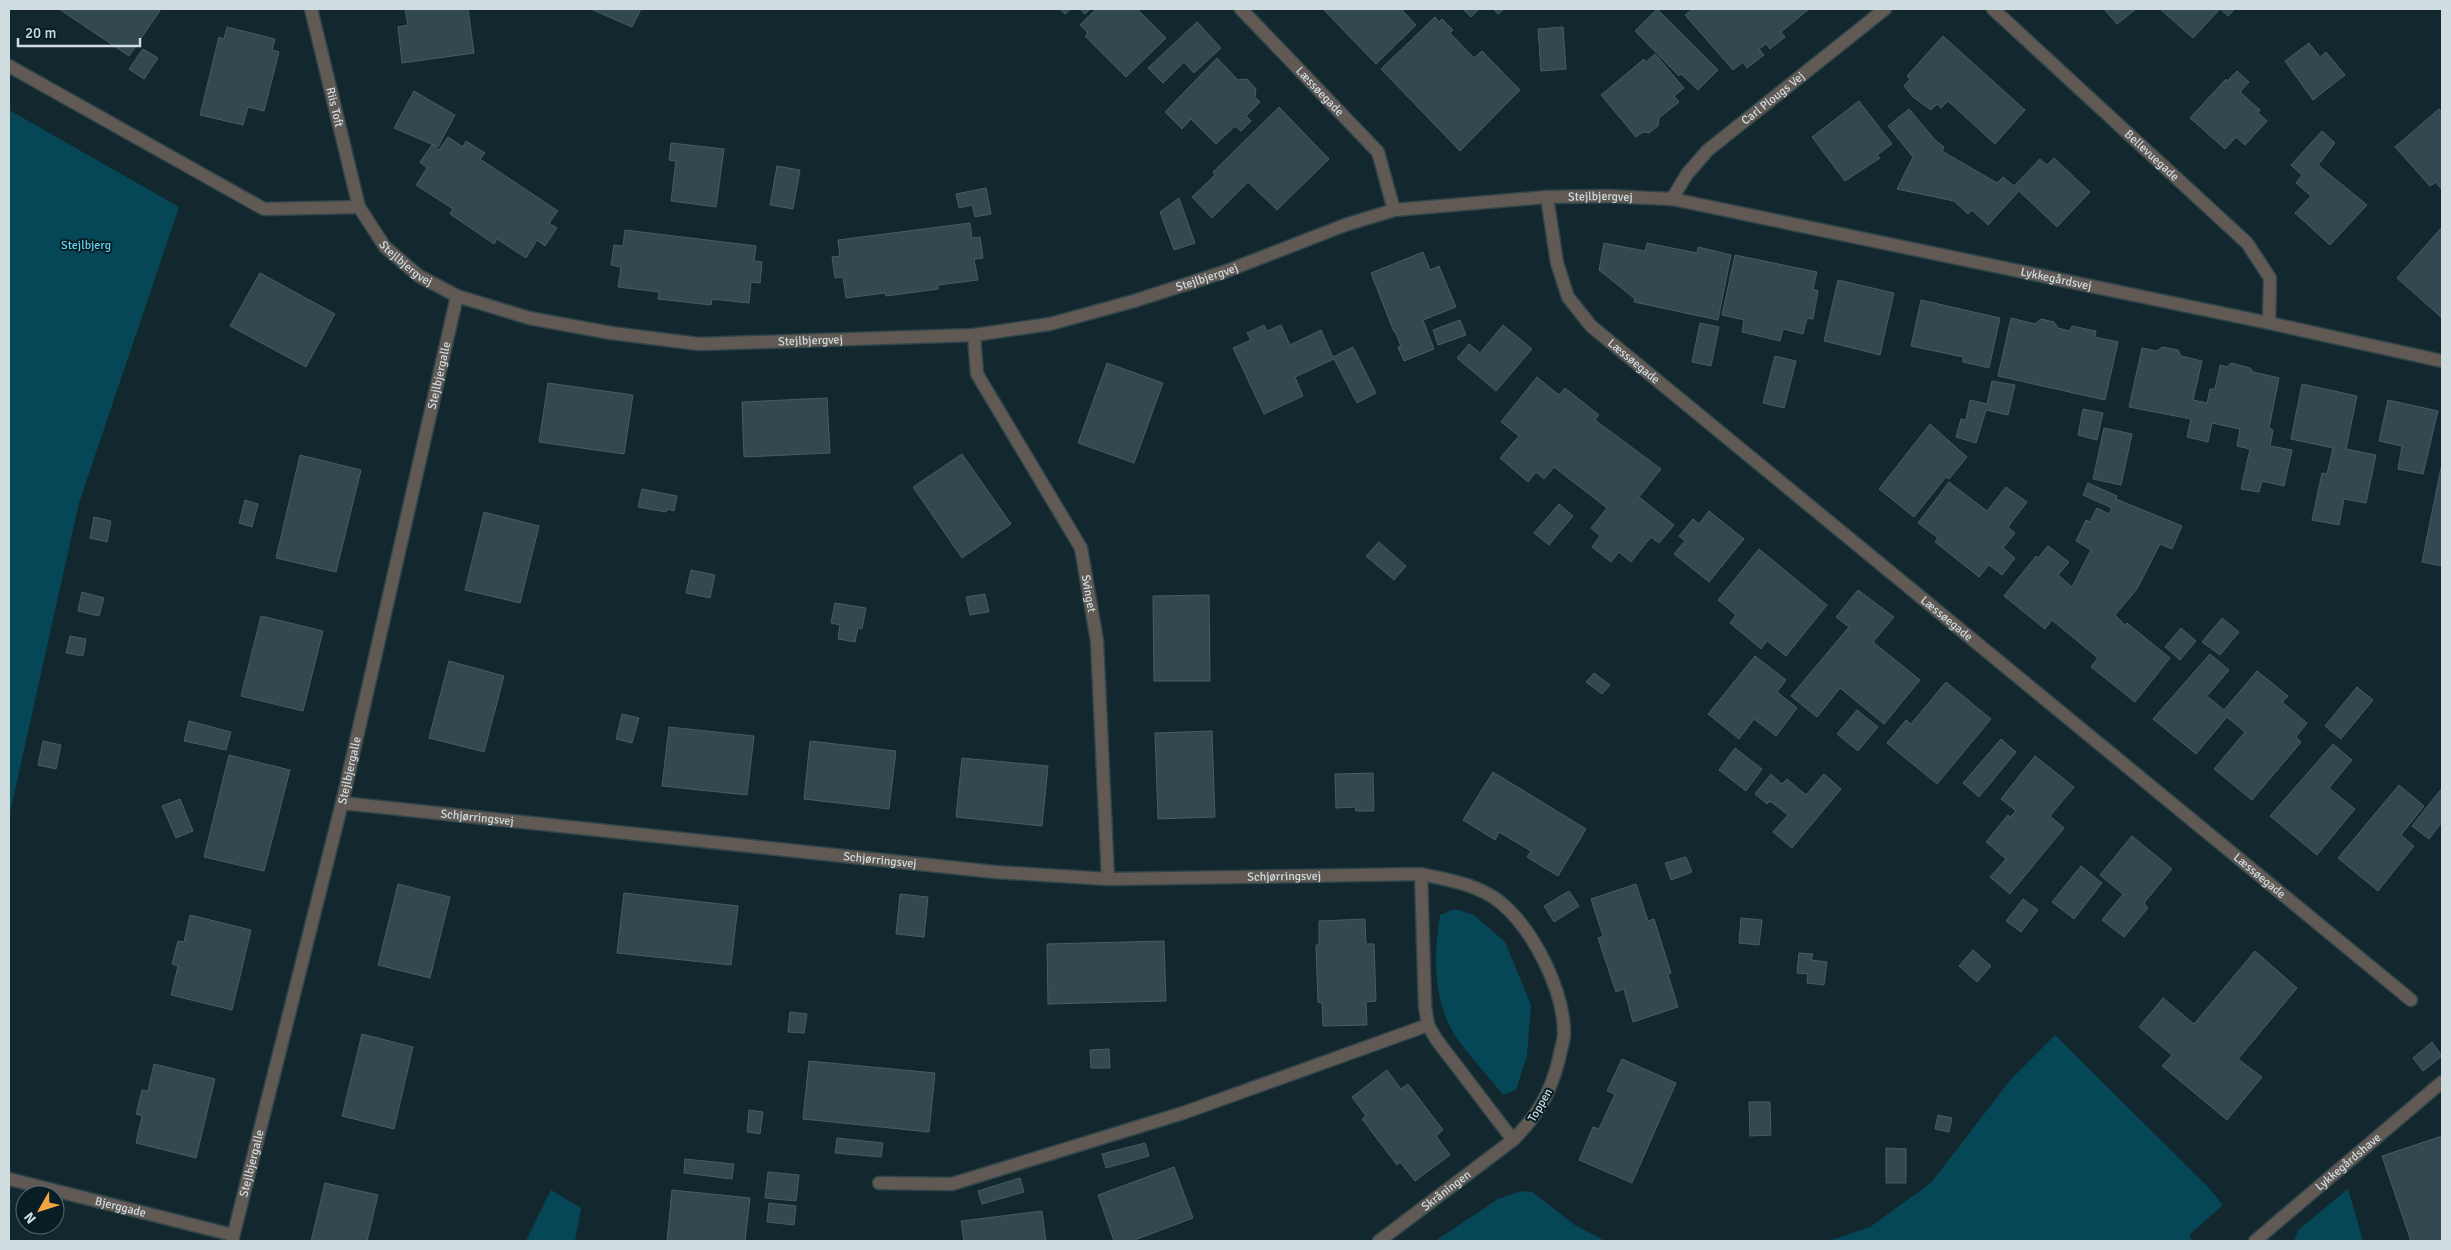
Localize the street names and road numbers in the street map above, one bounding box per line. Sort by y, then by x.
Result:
street label: Læssøegade [1292,64,1347,120]
street label: Carl Plougs Vej [1738,69,1808,129]
street label: Riis Toft [322,86,346,129]
street label: Bellevuegade [2121,127,2182,185]
street label: Stejlbjergvej [1568,189,1633,205]
street label: Stejlbjergvej [375,238,435,290]
street label: Stejlbjergvej [1174,260,1240,295]
street label: Lykkegårdsvej [2019,265,2093,294]
street label: Stejlbjergvej [778,332,843,349]
street label: Læssøegade [1604,336,1663,387]
street label: Stejlbjergalle [425,340,454,411]
street label: Svinget [1078,574,1099,614]
street label: Læssøegade [1917,593,1976,645]
street label: Stejlbjergalle [335,735,365,806]
street label: Schjørringsvej [440,806,515,829]
street label: Schjørringsvej [843,849,917,872]
street label: Læssøegade [2230,850,2288,902]
street label: Schjørringsvej [1247,869,1321,885]
street label: Toppen [1525,1086,1556,1125]
street label: Stejlbjergalle [236,1128,268,1199]
street label: Lykkegårdshave [2312,1130,2384,1194]
street label: Skråningen [1419,1167,1474,1214]
street label: Bjerggade [93,1194,148,1221]

